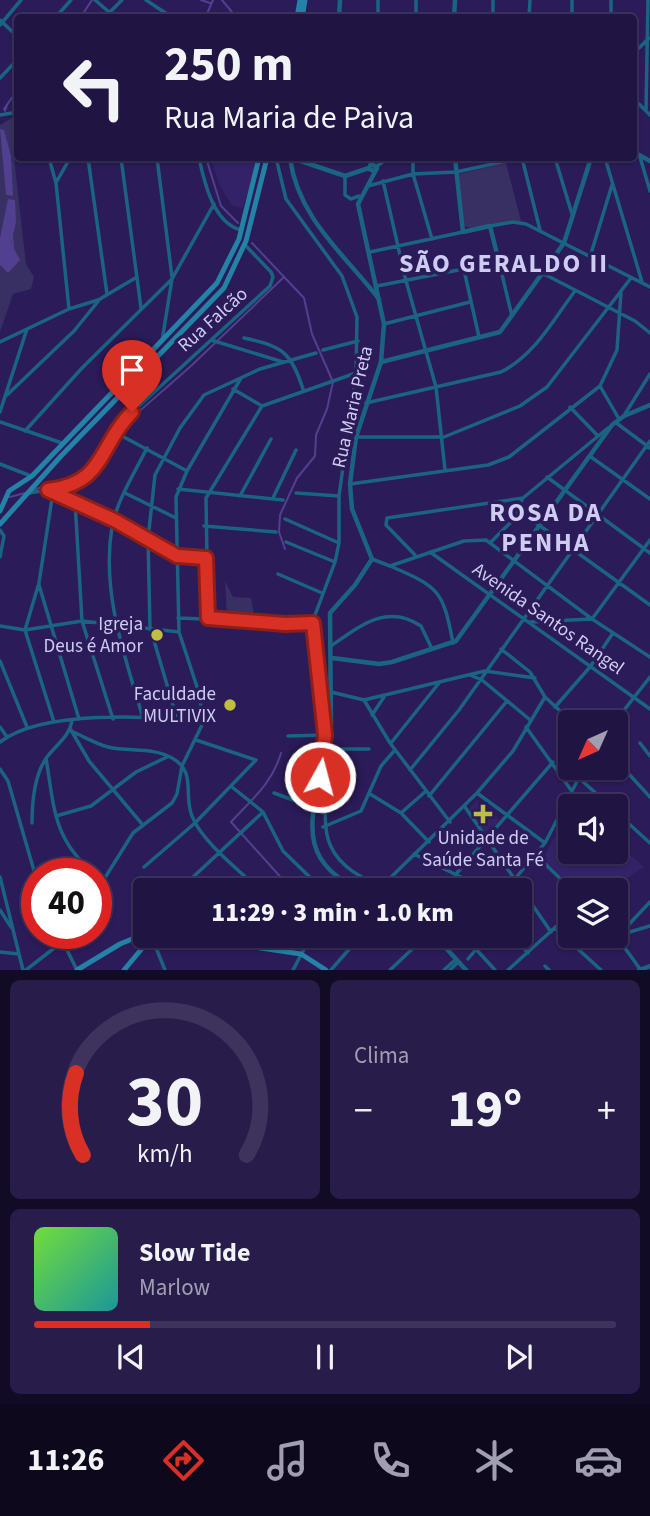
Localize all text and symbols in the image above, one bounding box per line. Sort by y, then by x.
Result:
text: 250 m [164,30,293,100]
icon: left [49,42,140,133]
text: Rua Maria de Paiva [164,95,414,141]
district label: SÃO GERALDO II [399,245,609,282]
street label: Rua Falcão [172,281,254,359]
pin [102,340,162,412]
street label: Rua Maria Preta [326,343,380,471]
icon: arrive [113,351,151,389]
district label: ROSA DA PENHA [489,494,603,561]
street label: Avenida Santos Rangel [467,556,630,682]
place label: Igreja Deus é Amor [44,611,143,660]
marker: Igreja Deus é Amor [149,627,165,643]
place label: Faculdade MULTIVIX [134,681,216,730]
marker: Faculdade MULTIVIX [222,697,238,713]
north arrow [558,710,628,780]
map controls [558,710,628,948]
position arrow [283,740,357,814]
button: sound [558,794,628,864]
marker: Unidade de Saúde Santa Fé [473,804,493,824]
place label: Unidade de Saúde Santa Fé [422,825,544,874]
speed limit sign: 40 [21,858,112,949]
button: layers [558,878,628,948]
text: 11:29 · 3 min · 1.0 km [211,894,454,931]
text: Clima [354,1039,409,1072]
text: 30 [127,1051,203,1155]
text: 19° [448,1073,522,1147]
text: − [354,1084,373,1138]
text: + [597,1084,616,1138]
text: km/h [137,1136,193,1172]
text: Slow Tide [139,1234,250,1271]
text: Marlow [139,1271,210,1304]
icon: previous [112,1338,150,1376]
icon: pause [306,1338,344,1376]
icon: next [500,1338,538,1376]
icon: directions [159,1436,208,1485]
icon: music [263,1436,312,1485]
icon: phone [366,1436,415,1485]
icon: climate [470,1436,519,1485]
icon: car [574,1436,623,1485]
text: 11:26 [27,1437,105,1483]

